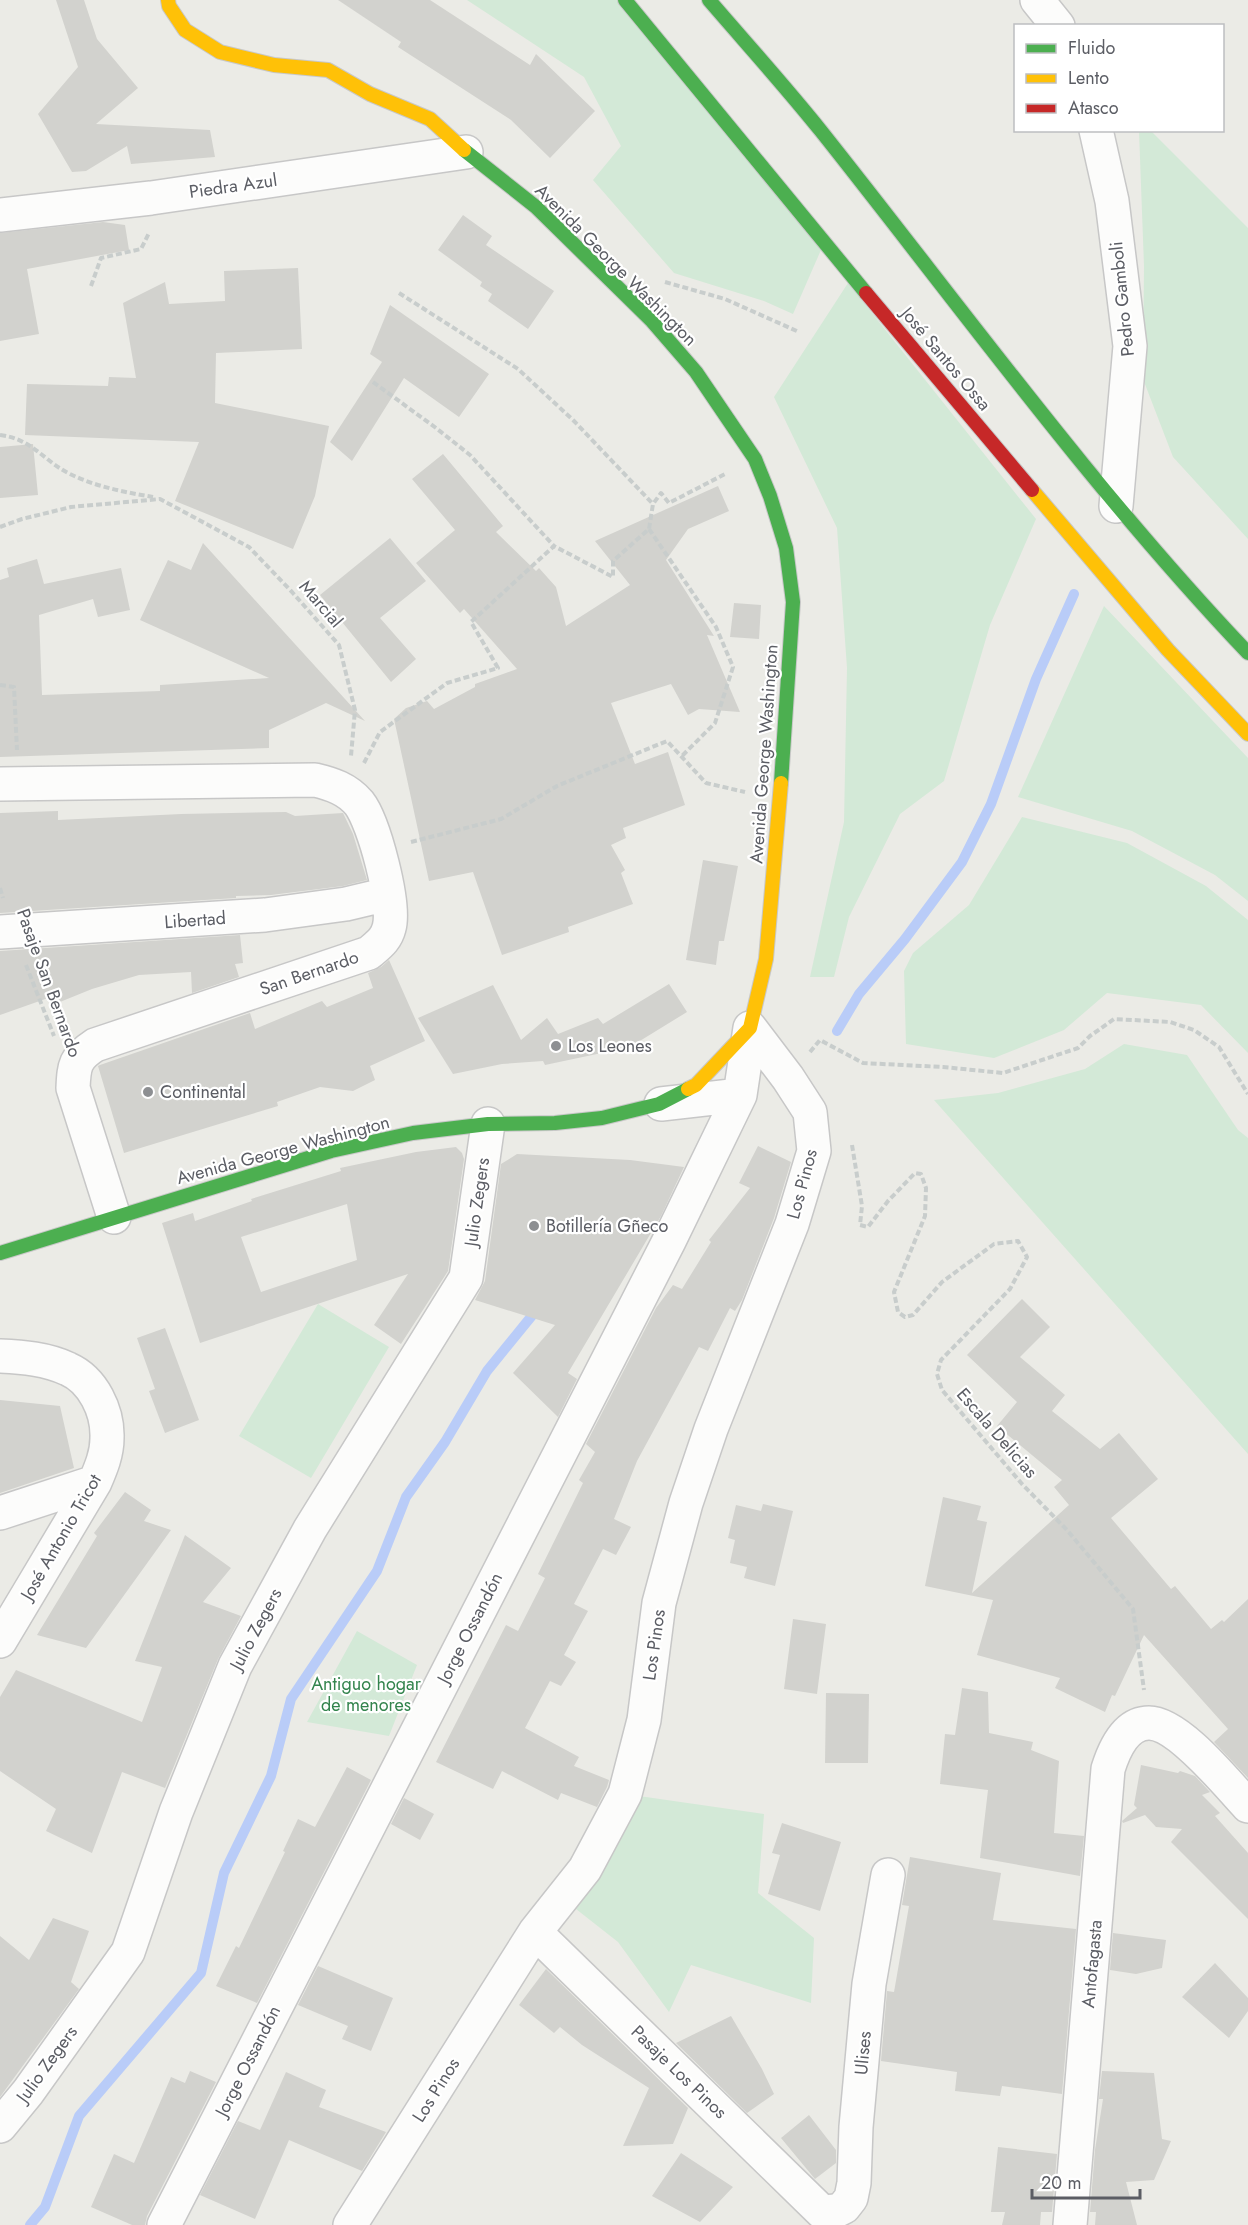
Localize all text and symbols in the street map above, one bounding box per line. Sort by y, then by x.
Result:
legend [1014,24,1224,132]
text: Fluido [1068,35,1116,61]
text: Lento [1068,65,1109,91]
text: Atasco [1068,95,1119,121]
street label: Piedra Azul [187,167,279,205]
street label: Avenida George Washington [529,178,703,352]
street label: Pedro Gamboli [1103,240,1141,358]
street label: José Santos Ossa [894,300,997,416]
street label: Marcial [293,575,349,633]
street label: Avenida George Washington [743,644,785,864]
street label: Pasaje San Bernardo [10,905,88,1061]
street label: Libertad [163,905,227,935]
street label: San Bernardo [256,944,362,1002]
place label: Los Leones [568,1033,652,1059]
marker: Los Leones [549,1039,563,1053]
place label: Continental [160,1079,246,1105]
marker: Continental [141,1085,155,1099]
street label: Avenida George Washington [174,1109,392,1191]
street label: Los Pinos [780,1146,824,1222]
street label: Julio Zegers [458,1156,496,1250]
place label: Botillería Gñeco [546,1213,669,1239]
marker: Botillería Gñeco [527,1219,541,1233]
street label: Escala Delicias [950,1382,1044,1484]
street label: José Antonio Tricot [13,1469,108,1606]
street label: Jorge Ossandón [430,1568,509,1690]
street label: Julio Zegers [223,1583,288,1676]
street label: Los Pinos [636,1608,672,1682]
park label: Antiguo hogar de menores [311,1671,422,1718]
street label: Antofagasta [1075,1919,1109,2009]
street label: Jorge Ossandón [208,2001,287,2123]
street label: Pasaje Los Pinos [625,2019,733,2125]
street label: Julio Zegers [9,2020,84,2109]
street label: Ulises [848,2030,878,2076]
street label: Los Pinos [406,2053,466,2127]
scale bar [1032,2162,1140,2200]
text: 20 m [1041,2170,1081,2196]

